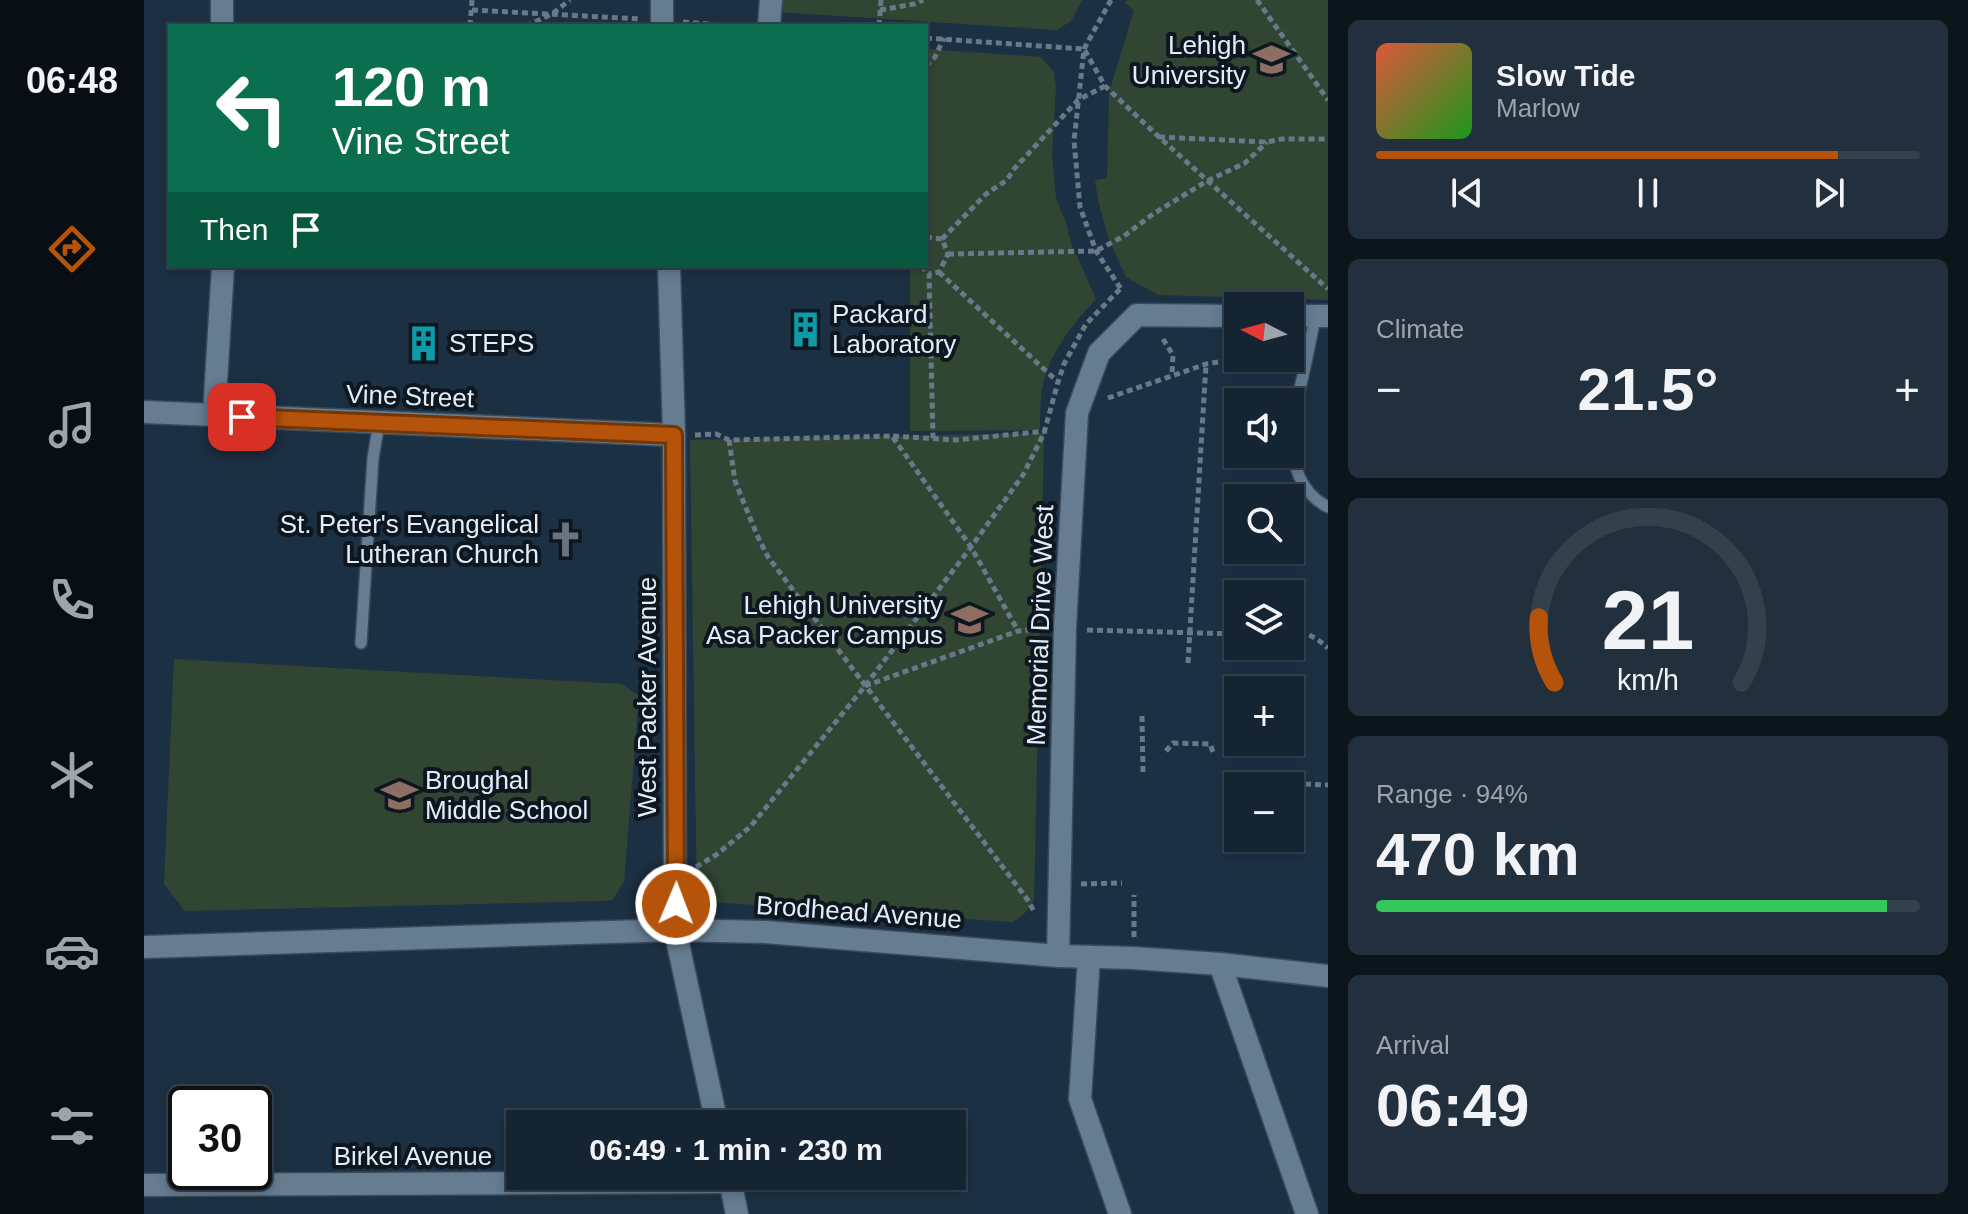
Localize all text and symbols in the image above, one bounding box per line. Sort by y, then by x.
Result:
place label: Lehigh University [1132,30,1246,90]
school or university icon: Lehigh University [1253,41,1291,79]
text: 120 m [332,55,491,118]
icon: left [200,56,304,160]
text: Slow Tide [1496,59,1635,92]
text: 06:48 [26,60,118,101]
text: Marlow [1496,93,1580,123]
text: Vine Street [332,121,509,162]
icon: previous [1445,171,1489,215]
icon: pause [1626,171,1670,215]
icon: next [1807,171,1851,215]
icon: arrive [284,208,328,252]
text: Then [200,213,268,246]
icon: directions [44,221,100,277]
north arrow [1224,292,1304,372]
map controls [1224,292,1304,852]
place label: Packard Laboratory [832,299,956,359]
building icon: Packard Laboratory [787,310,825,348]
text: Climate [1376,314,1464,344]
building icon: STEPS [404,324,442,362]
place label: STEPS [449,328,534,358]
text: 21.5° [1578,356,1718,423]
text: − [1376,365,1402,414]
text: + [1894,365,1920,414]
street label: Vine Street [345,379,475,413]
pin [208,383,276,451]
button: sound [1224,388,1304,468]
icon: arrive [220,395,264,439]
icon: music [44,397,100,453]
button: search [1224,484,1304,564]
street label: Memorial Drive West [1021,503,1059,746]
place label: St. Peter's Evangelical Lutheran Church [280,509,539,569]
church icon: St. Peter's Evangelical Lutheran Church [546,520,584,558]
icon: phone [44,572,100,628]
text: 21 [1602,574,1694,667]
street label: West Packer Avenue [632,577,662,817]
button: layers [1224,580,1304,660]
place label: Lehigh University Asa Packer Campus [706,590,943,650]
school or university icon: Lehigh University Asa Packer Campus [950,601,988,639]
text: km/h [1617,664,1679,696]
button: + [1224,676,1304,756]
icon: climate [44,747,100,803]
place label: Broughal Middle School [425,765,588,825]
button: − [1224,772,1304,852]
school or university icon: Broughal Middle School [380,776,418,814]
text: Range · 94% [1376,779,1528,809]
text: 470 km [1376,821,1580,888]
position arrow [634,862,718,946]
street label: Brodhead Avenue [755,890,963,934]
icon: car [44,923,100,979]
text: Arrival [1376,1030,1450,1060]
text: 06:49 [1376,1072,1529,1139]
speed limit sign: 30 [168,1086,272,1190]
icon: filters [44,1098,100,1154]
text: 06:49 · 1 min · 230 m [589,1133,883,1166]
street label: Birkel Avenue [334,1141,492,1171]

